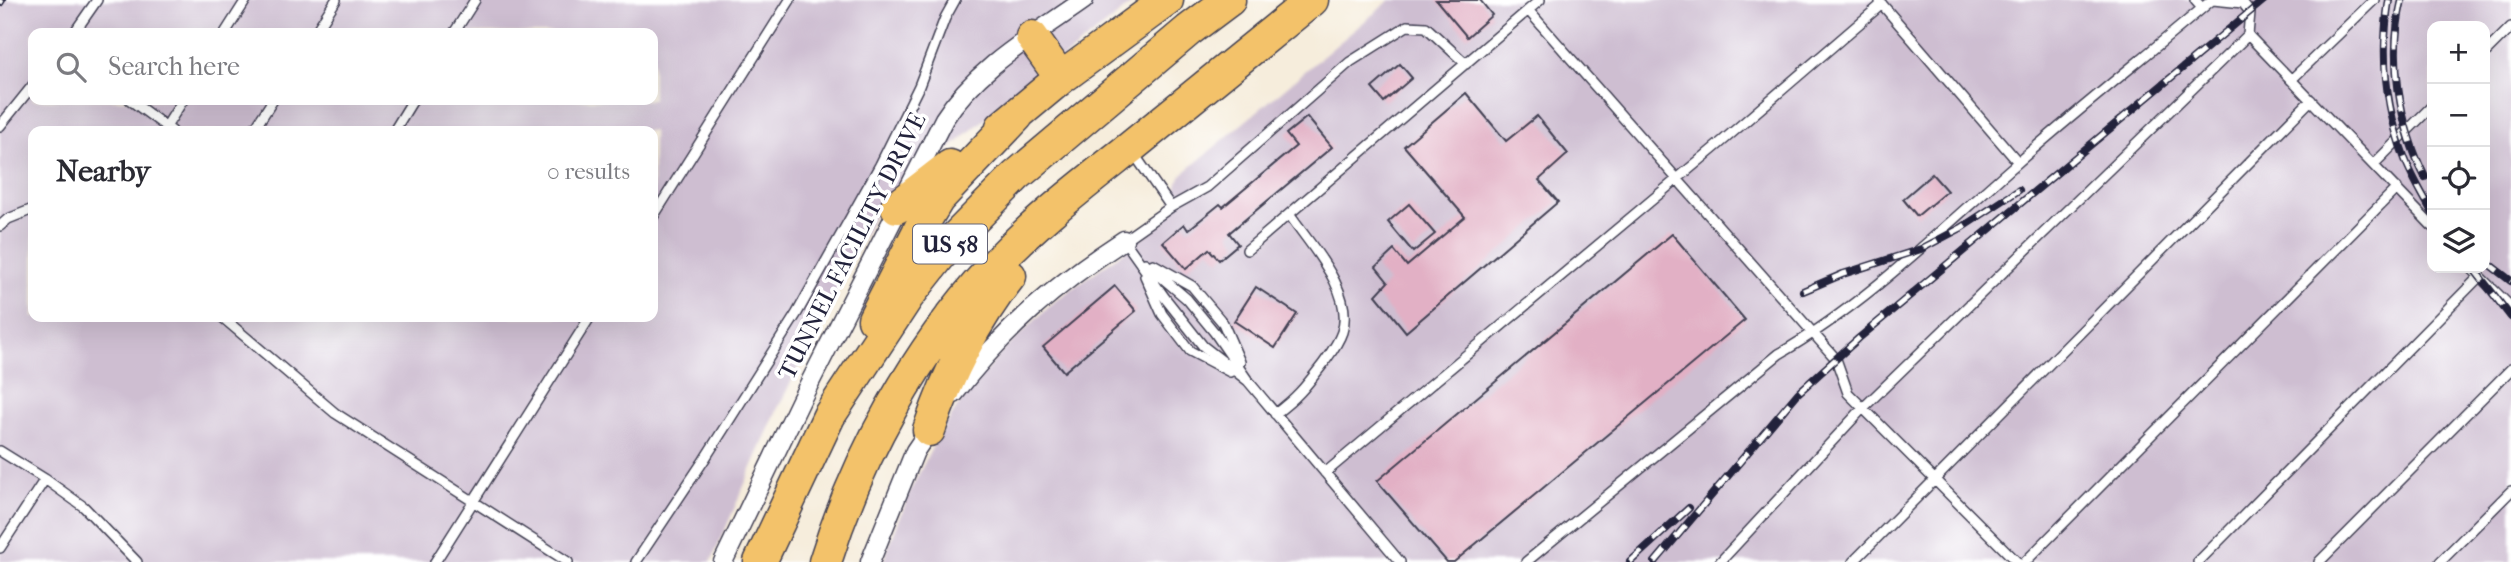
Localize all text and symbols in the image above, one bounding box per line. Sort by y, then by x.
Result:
map controls [2427,21,2490,273]
button: + [2427,21,2490,84]
search box [28,28,658,105]
icon: search [52,48,90,86]
text: Search here [108,51,240,82]
button: − [2427,84,2490,147]
street label: TUNNEL FACILITY DRIVE [772,108,932,384]
button: locate [2427,147,2490,210]
text: Nearby [56,154,151,189]
text: 0 results [547,158,630,185]
button: layers [2427,210,2490,273]
road number: US 58 [913,224,987,264]

